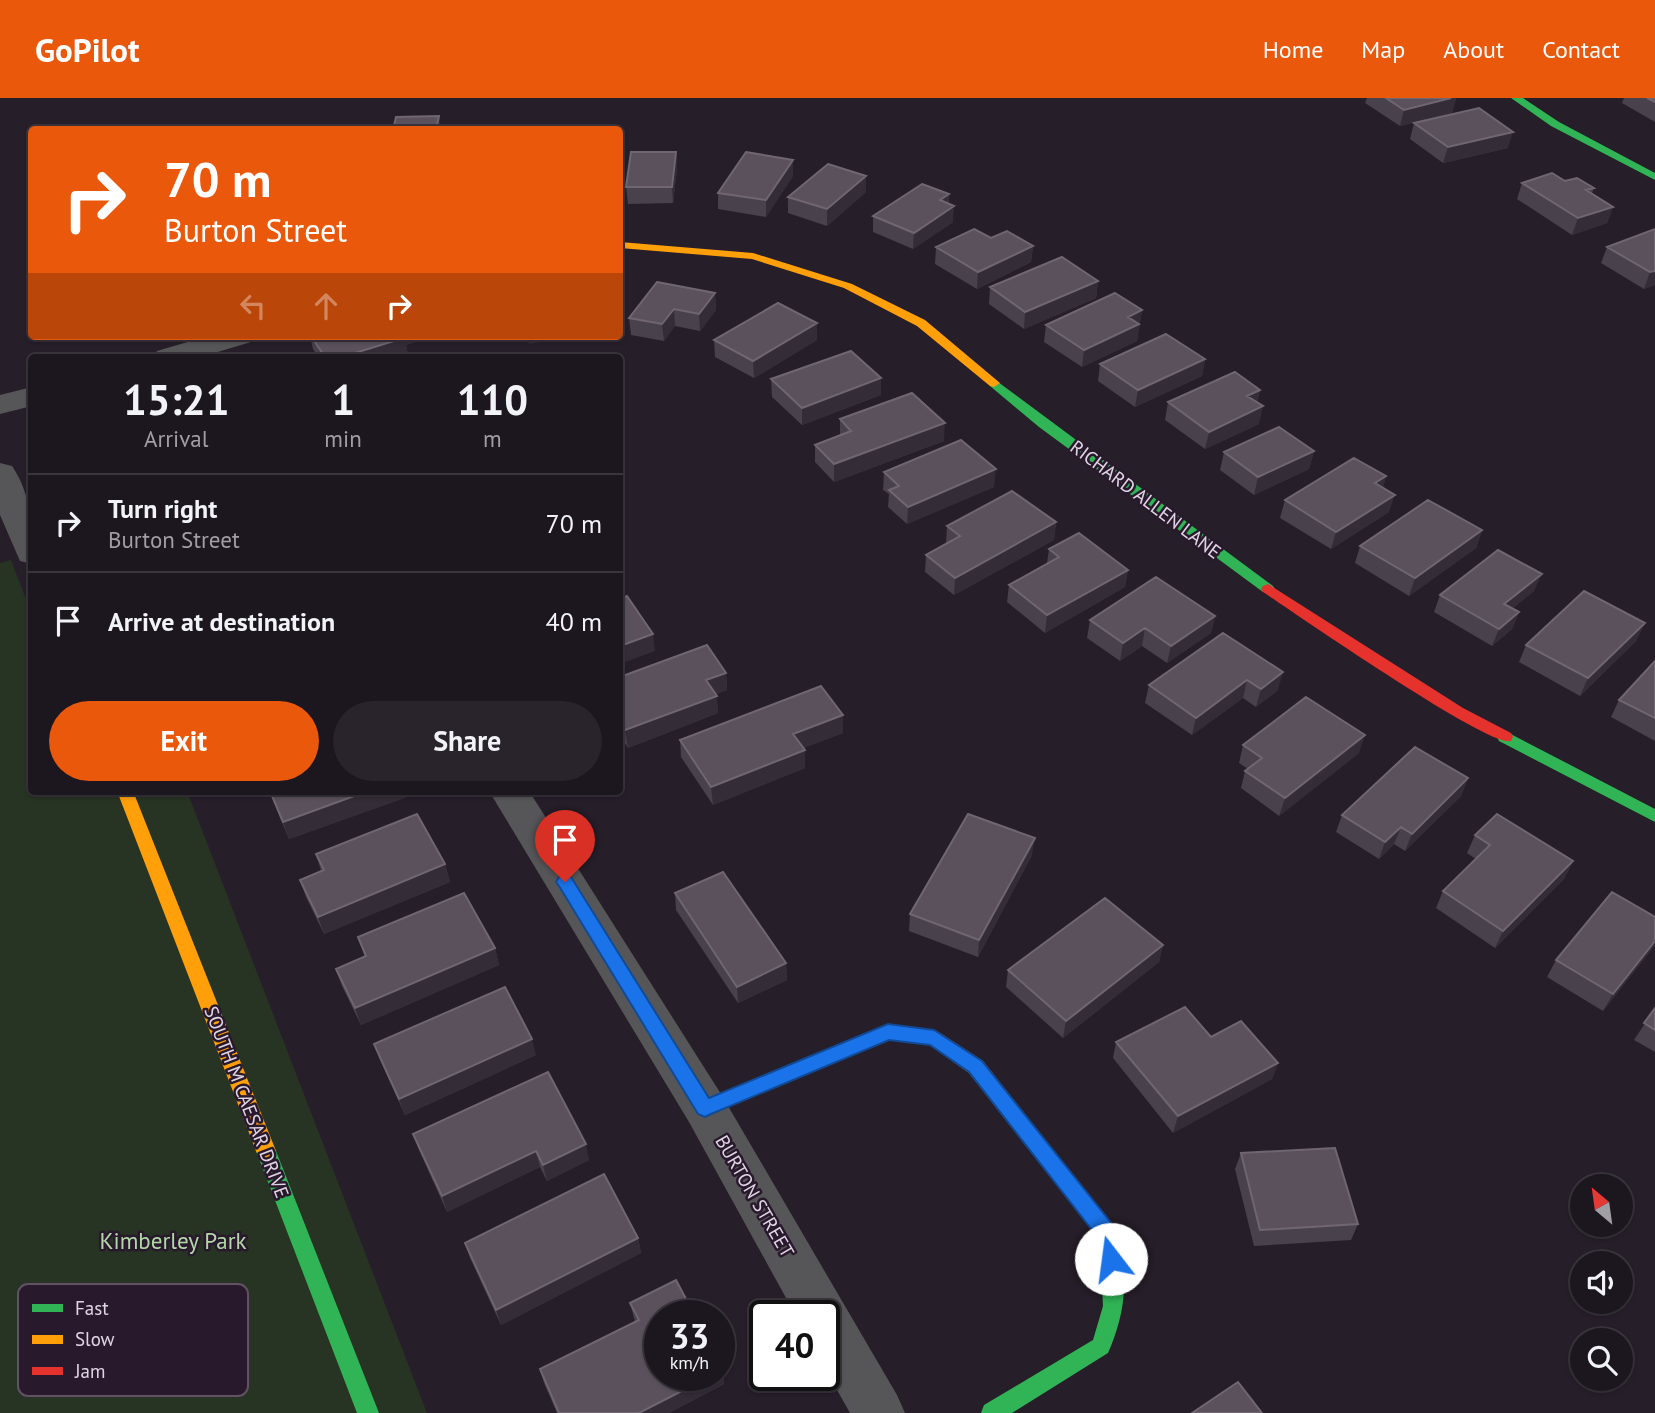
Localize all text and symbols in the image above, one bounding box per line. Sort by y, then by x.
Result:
text: GoPilot [35,28,140,71]
text: Home [1263,34,1323,65]
text: Map [1361,34,1405,65]
text: About [1443,34,1504,65]
text: Contact [1542,34,1620,65]
text: 70 m [164,147,271,211]
icon: right [49,154,140,245]
text: Burton Street [164,209,347,251]
icon: left [234,287,272,325]
icon: ahead [307,287,345,325]
icon: right [380,287,418,325]
text: 15:21 [123,372,229,427]
text: 1 [331,372,355,427]
text: 110 [457,372,528,427]
text: Arrival [144,424,208,453]
text: min [324,424,362,453]
text: m [483,424,502,453]
street label: RICHARD ALLEN LANE [1066,434,1226,564]
text: Turn right [108,492,217,525]
icon: right [49,504,87,542]
text: 70 m [546,507,602,540]
text: Burton Street [108,525,240,554]
icon: arrive [49,602,87,640]
text: Arrive at destination [108,605,335,638]
text: 40 m [546,605,602,638]
button: Exit [49,701,319,781]
button: Share [333,701,602,781]
pin [535,810,595,882]
icon: arrive [546,821,584,859]
street label: SOUTH M CAESAR DRIVE [199,1003,295,1201]
street label: BURTON STREET [710,1131,800,1262]
north arrow [1570,1174,1633,1237]
map controls [1570,1174,1633,1391]
position arrow [1074,1222,1148,1296]
park label: Kimberley Park [99,1226,247,1255]
button: sound [1570,1251,1633,1314]
legend [18,1284,248,1396]
text: Fast [75,1296,109,1320]
speed limit sign: 40 [749,1300,840,1391]
text: 33 [670,1313,709,1359]
text: Slow [75,1327,115,1351]
button: search [1570,1328,1633,1391]
text: km/h [670,1351,709,1374]
text: Jam [74,1359,105,1383]

